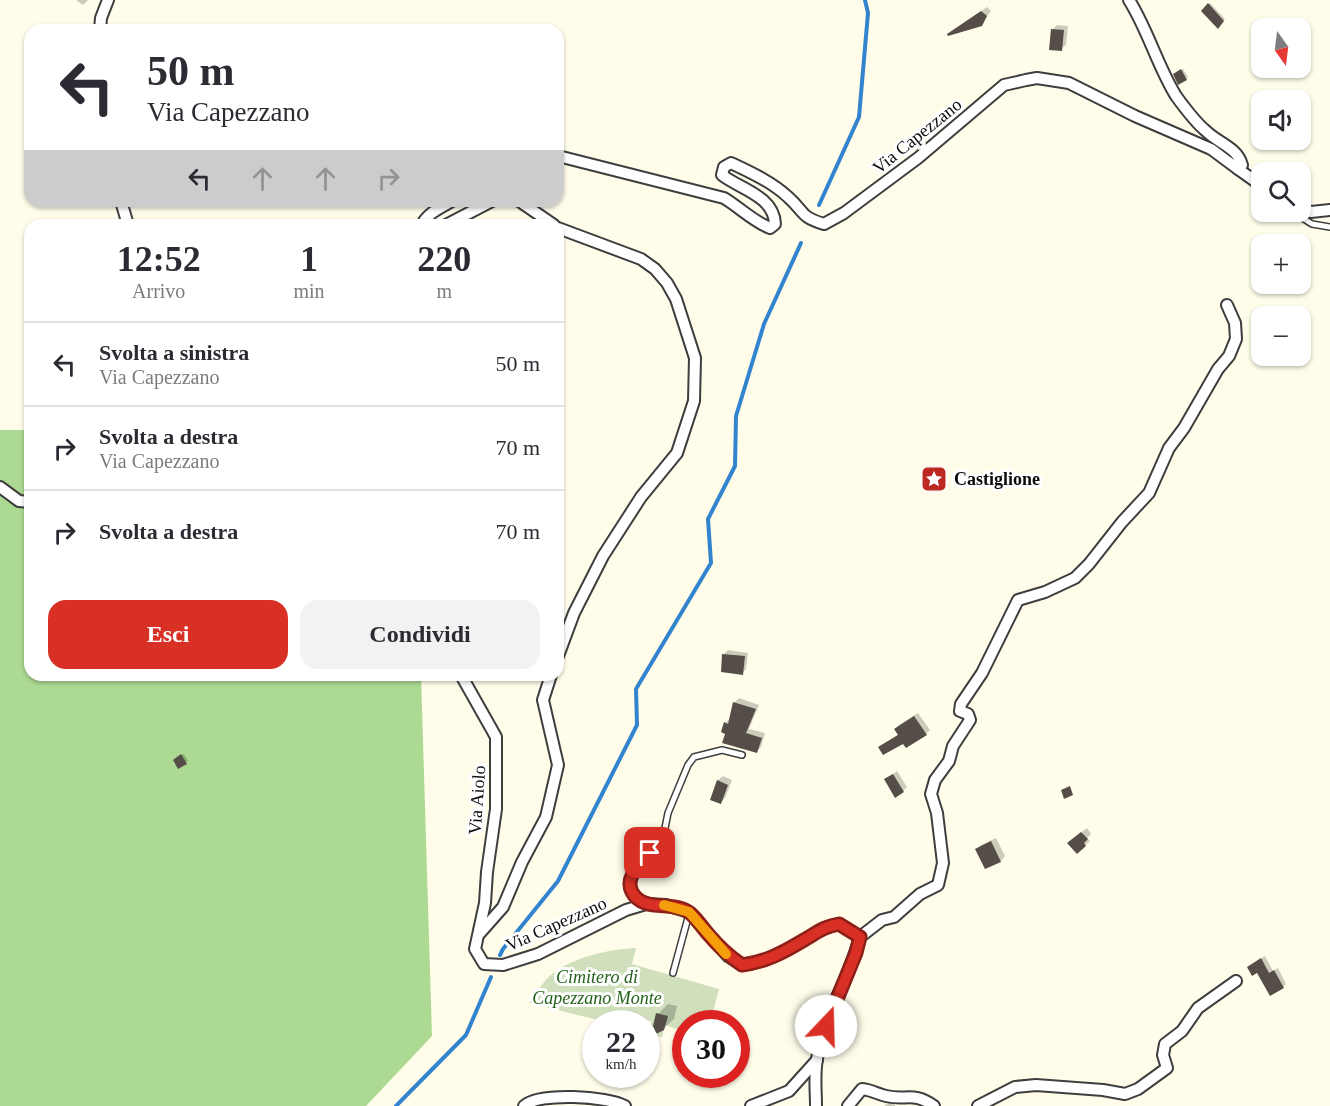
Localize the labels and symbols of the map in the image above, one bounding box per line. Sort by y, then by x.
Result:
north arrow [1251,18,1311,78]
street label: Via Capezzano [869,94,965,178]
place icon: Castiglione [919,464,949,494]
place label: Castiglione [954,469,1040,489]
street label: Via Aiolo [465,765,489,835]
pin [624,827,675,878]
street label: Via Capezzano [502,893,610,955]
park label: Cimitero di Capezzano Monte [532,967,662,1008]
position arrow [794,994,858,1058]
speed limit sign: 30 [672,1010,750,1088]

